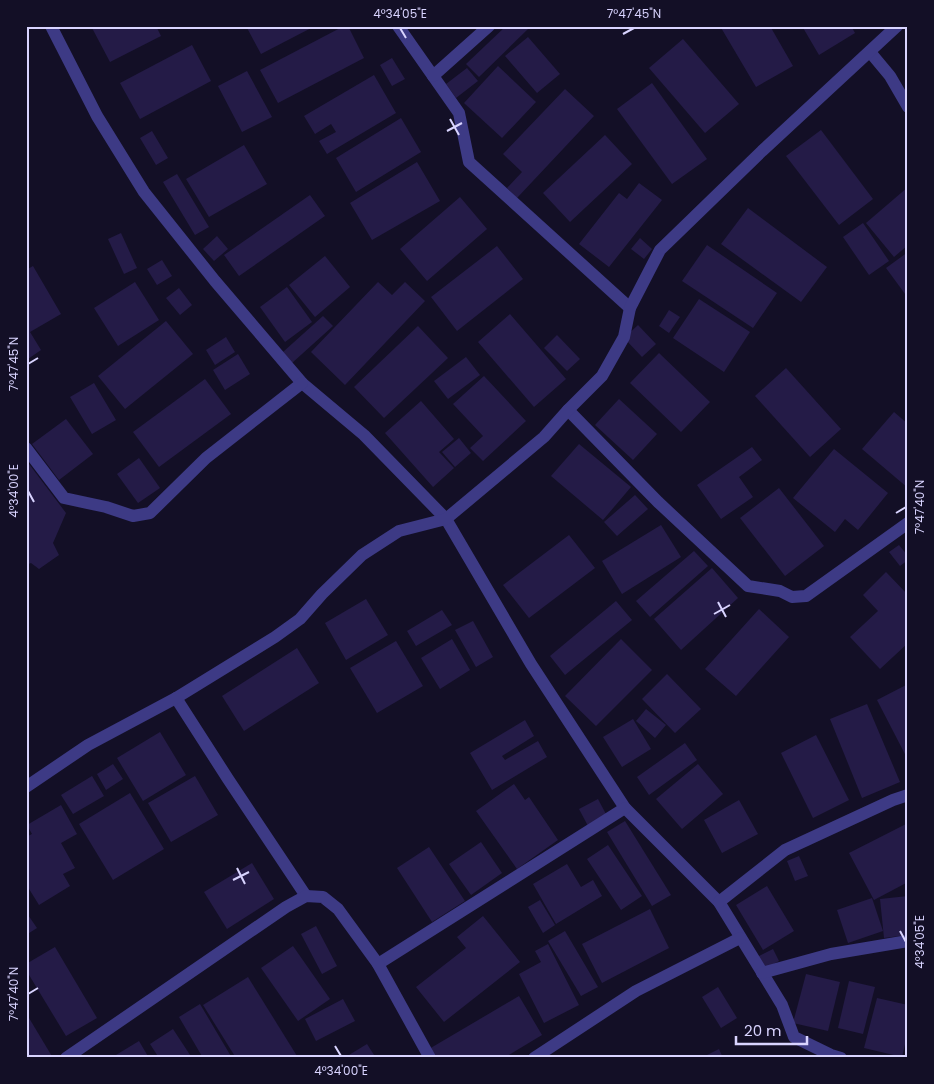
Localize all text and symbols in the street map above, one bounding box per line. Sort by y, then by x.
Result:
text: 4°34'05"E [373,5,427,22]
text: 7°47'45"N [607,5,661,22]
text: 7°47'45"N [5,337,22,391]
text: 4°34'00"E [5,464,22,518]
text: 7°47'40"N [911,480,928,534]
text: 4°34'05"E [911,915,928,969]
text: 7°47'40"N [5,967,22,1021]
scale bar [736,1014,808,1046]
text: 20 m [744,1020,782,1041]
text: 4°34'00"E [314,1062,368,1079]

